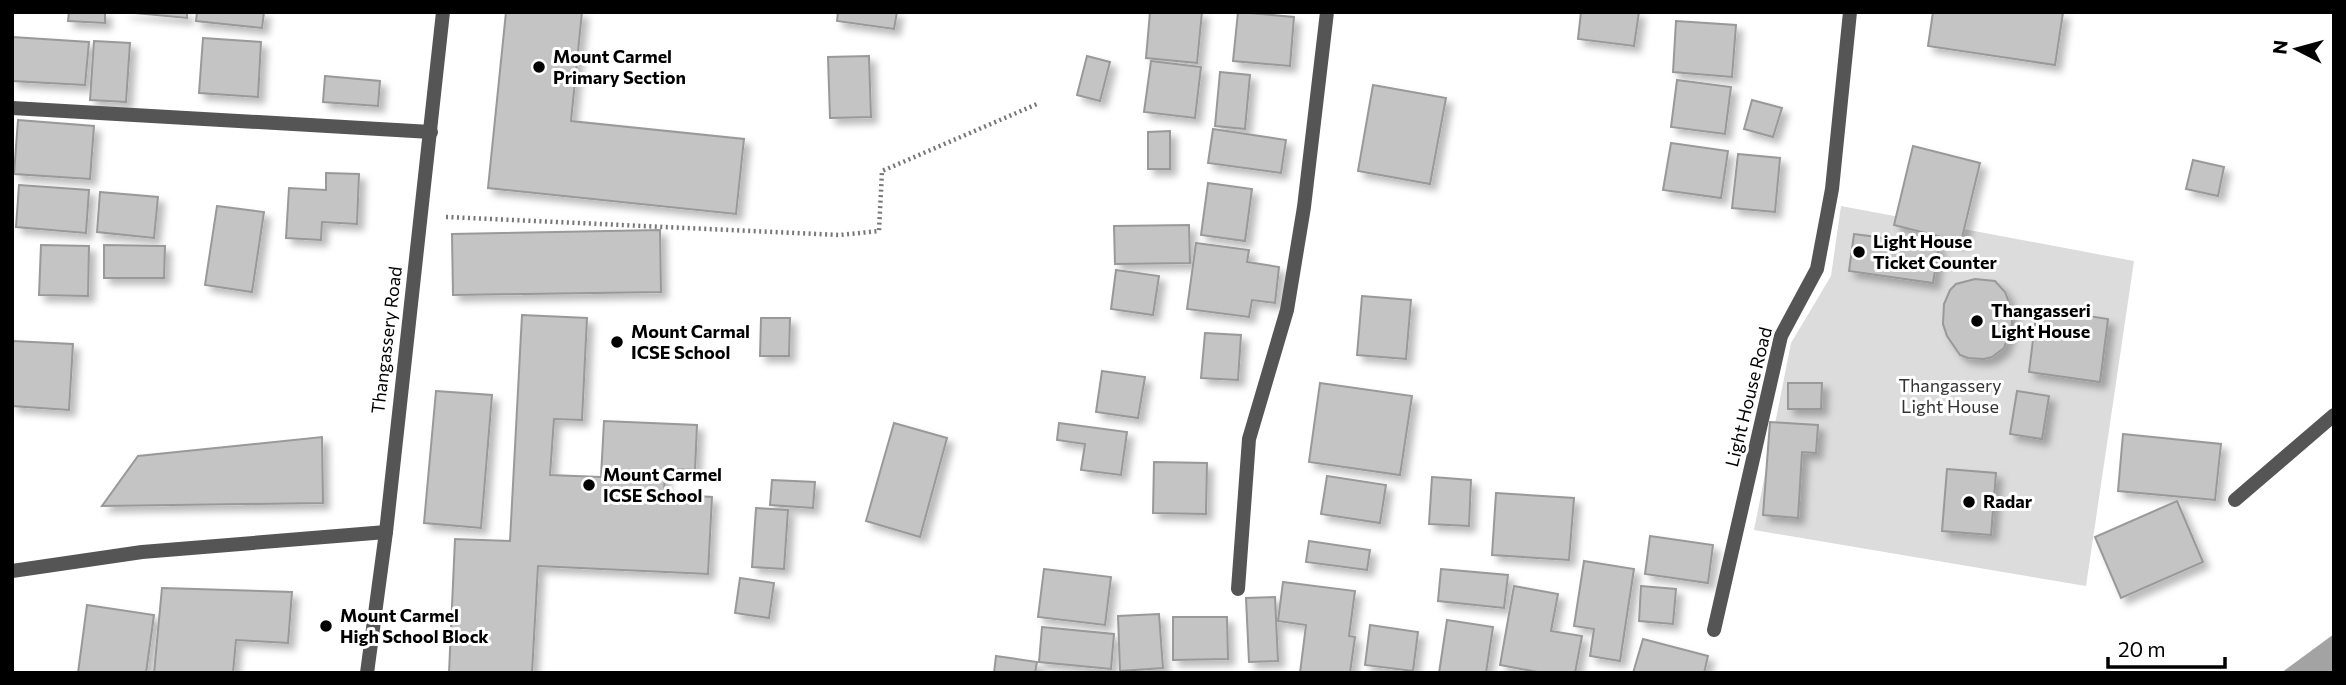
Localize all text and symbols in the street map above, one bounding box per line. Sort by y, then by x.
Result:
north arrow [2262,14,2332,84]
text: N [2267,39,2292,55]
place label: Mount Carmel Primary Section [553,45,686,88]
marker: Mount Carmel Primary Section [531,59,547,75]
place label: Light House Ticket Counter [1873,230,1997,273]
marker: Light House Ticket Counter [1851,244,1867,260]
street label: Thangassery Road [366,265,406,415]
place label: Thangasseri Light House [1991,299,2091,342]
marker: Thangasseri Light House [1969,313,1985,329]
place label: Mount Carmal ICSE School [631,320,750,363]
street label: Light House Road [1720,325,1776,469]
marker: Mount Carmal ICSE School [609,334,625,350]
park label: Thangassery Light House [1899,374,2001,417]
place label: Mount Carmel ICSE School [603,463,722,506]
marker: Mount Carmel ICSE School [581,477,597,493]
place label: Radar [1983,490,2033,512]
marker: Radar [1961,494,1977,510]
place label: Mount Carmel High School Block [340,604,489,647]
marker: Mount Carmel High School Block [318,618,334,634]
scale bar [2108,626,2225,670]
text: 20 m [2118,636,2166,661]

